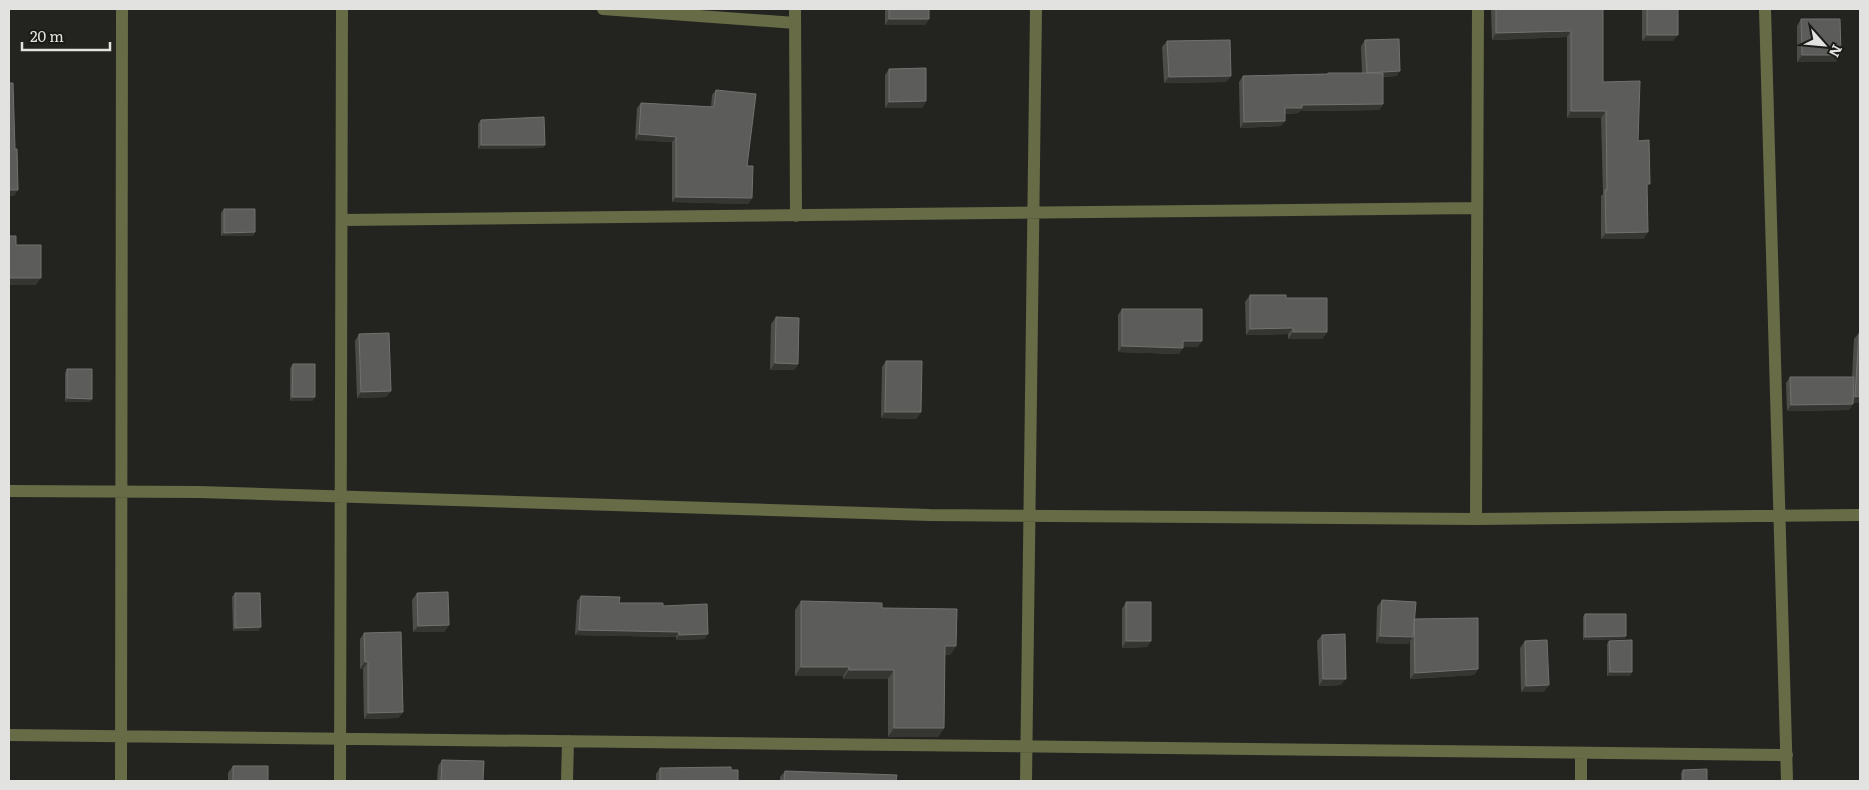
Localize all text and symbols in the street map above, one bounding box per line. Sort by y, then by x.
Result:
scale bar [22,20,110,52]
north arrow [1799,20,1849,70]
text: 20 m [30,24,64,47]
text: N [1825,42,1848,61]

